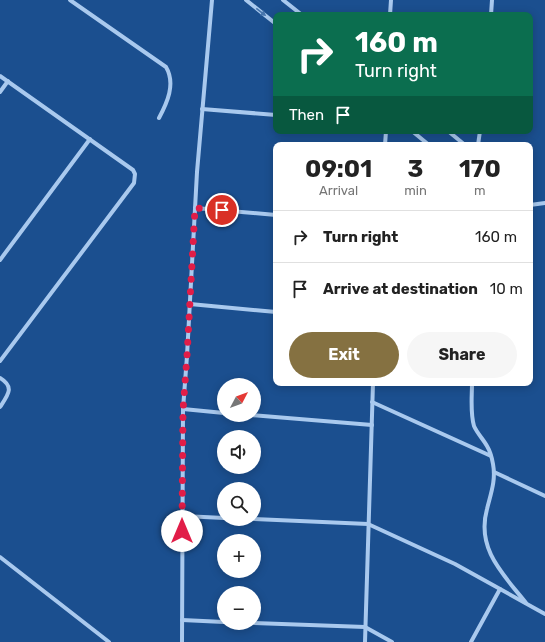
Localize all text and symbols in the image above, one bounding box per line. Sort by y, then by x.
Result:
one-way arrow [256,7,267,16]
text: 160 m [355,26,438,59]
icon: right [289,28,341,80]
text: Turn right [355,60,437,82]
icon: arrive [332,104,354,126]
text: Then [289,106,324,124]
text: 09:01 [305,155,372,183]
text: 3 [408,155,423,183]
text: 170 [459,155,501,183]
text: Arrival [319,183,358,198]
text: min [404,183,427,198]
text: m [474,183,486,198]
pin [205,193,239,227]
icon: arrive [211,199,233,221]
icon: right [289,226,311,248]
text: Turn right [323,228,398,246]
text: 160 m [475,228,517,246]
icon: arrive [289,278,311,300]
text: Arrive at destination [323,280,478,298]
text: 10 m [490,280,523,298]
button: Exit [289,332,399,378]
button: Share [407,332,517,378]
north arrow [217,378,261,422]
map controls [217,378,261,630]
button: sound [217,430,261,474]
button: search [217,482,261,526]
position arrow [161,510,203,552]
button: + [217,534,261,578]
button: − [217,586,261,630]

